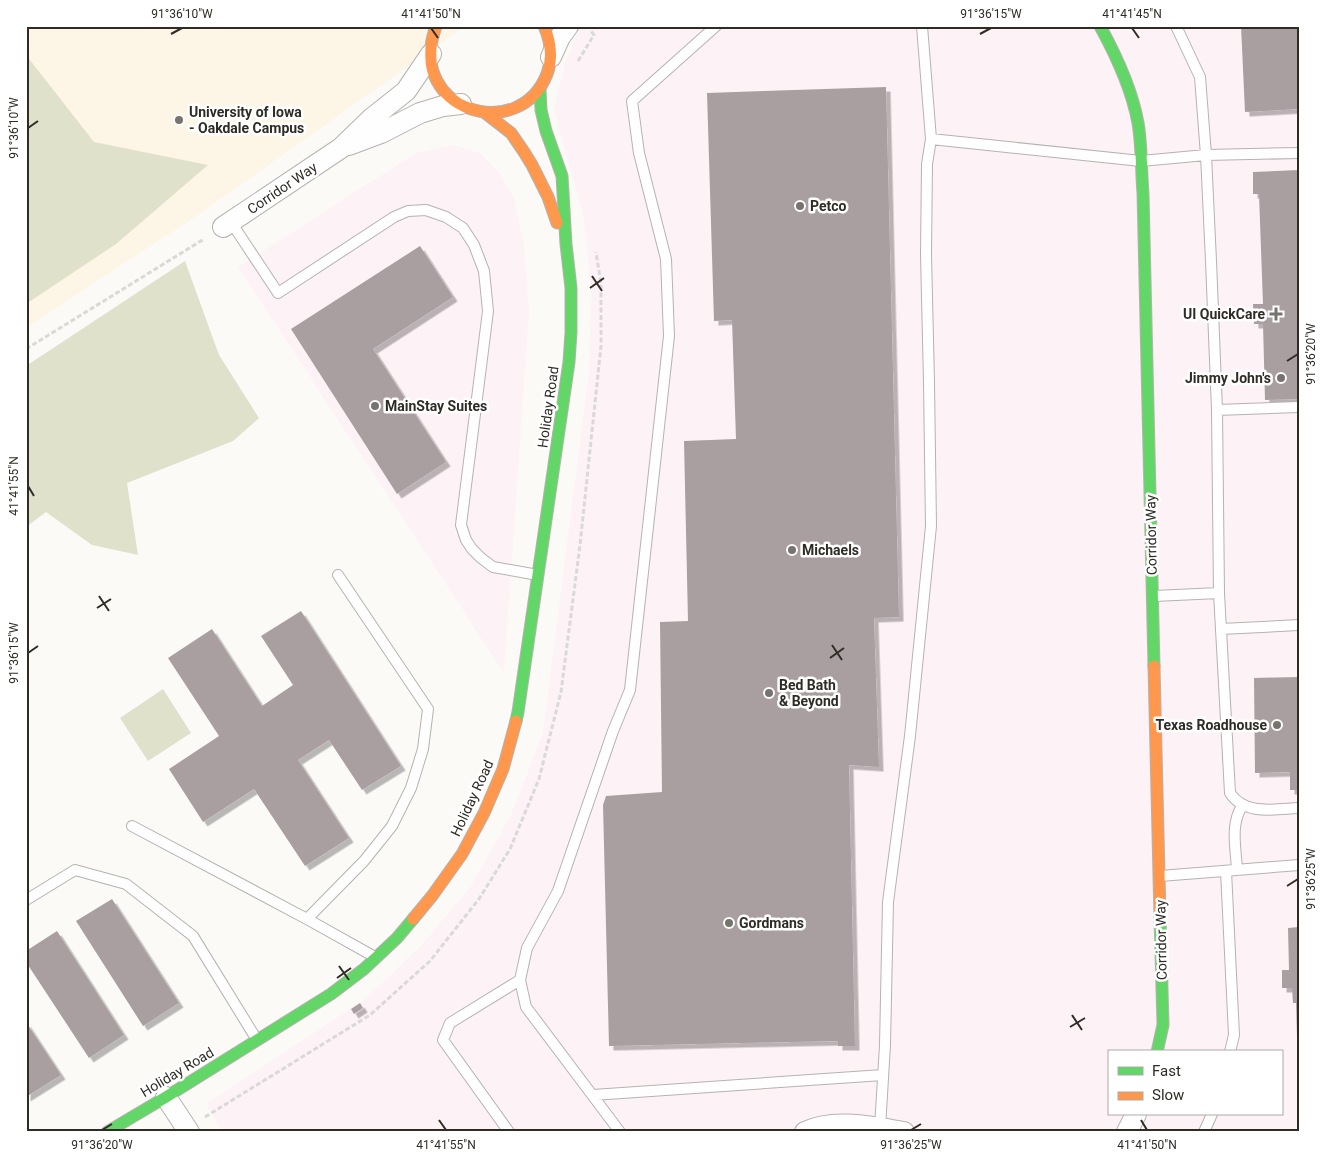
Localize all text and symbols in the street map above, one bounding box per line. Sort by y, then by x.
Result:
text: 91°36'10"W [151,7,213,21]
text: 41°41'50"N [401,7,461,21]
text: 91°36'15"W [960,7,1022,21]
text: 41°41'45"N [1102,7,1162,21]
text: 91°36'10"W [7,97,21,159]
place label: University of Iowa - Oakdale Campus [189,104,304,136]
marker: University of Iowa - Oakdale Campus [173,114,185,126]
street label: Corridor Way [244,159,320,217]
place label: Petco [810,198,847,214]
marker: Petco [794,200,806,212]
place label: UI QuickCare [1183,306,1265,322]
marker: UI QuickCare [1269,307,1283,321]
text: 91°36'20"W [1304,323,1318,385]
street label: Holiday Road [534,365,562,449]
place label: Jimmy John's [1185,370,1271,386]
marker: Jimmy John's [1275,372,1287,384]
place label: MainStay Suites [385,398,487,414]
marker: MainStay Suites [369,400,381,412]
text: 41°41'55"N [7,456,21,516]
street label: Corridor Way [1142,494,1160,575]
place label: Michaels [802,542,859,558]
marker: Michaels [786,544,798,556]
text: 91°36'15"W [7,622,21,684]
place label: Bed Bath & Beyond [779,677,839,709]
marker: Bed Bath & Beyond [763,687,775,699]
place label: Texas Roadhouse [1156,717,1267,733]
marker: Texas Roadhouse [1271,719,1283,731]
street label: Holiday Road [447,757,497,839]
text: 91°36'25"W [1304,848,1318,910]
street label: Corridor Way [1152,899,1170,980]
place label: Gordmans [739,915,804,931]
marker: Gordmans [723,917,735,929]
street label: Holiday Road [138,1044,216,1100]
legend [1108,1050,1282,1116]
text: Fast [1152,1062,1181,1080]
text: Slow [1152,1086,1184,1104]
text: 91°36'20"W [71,1138,133,1152]
text: 41°41'55"N [416,1138,476,1152]
text: 91°36'25"W [880,1138,942,1152]
text: 41°41'50"N [1117,1138,1177,1152]

